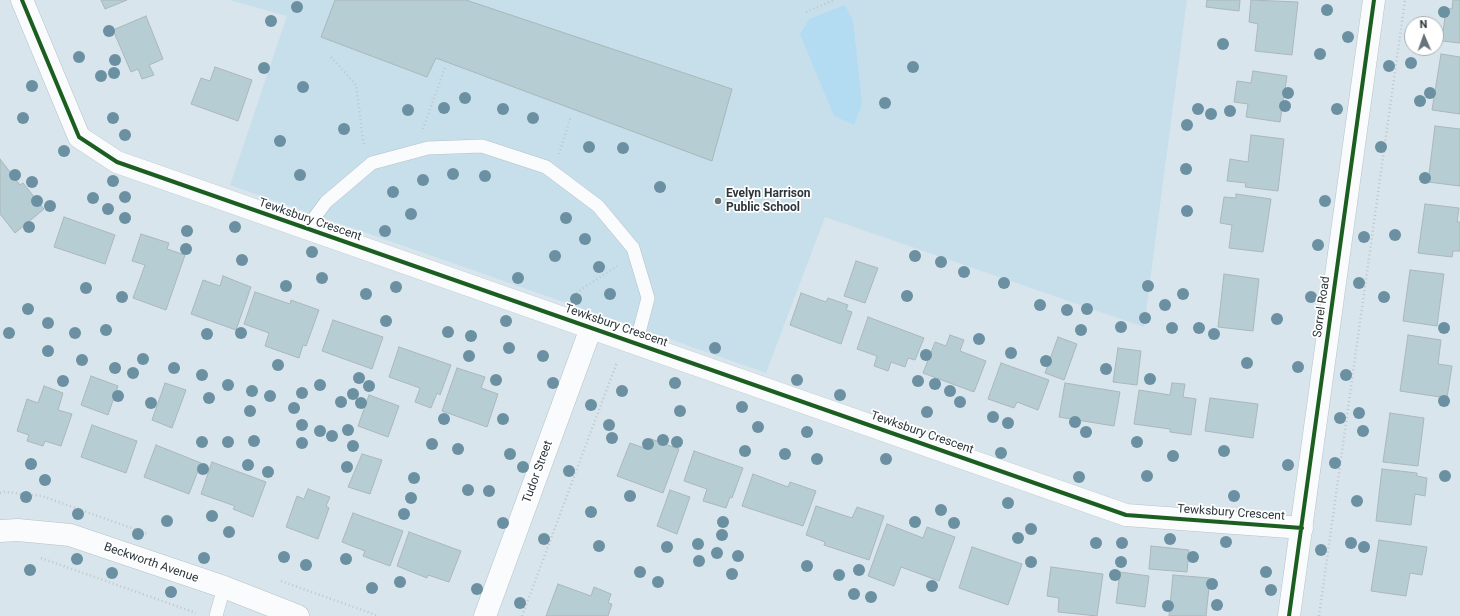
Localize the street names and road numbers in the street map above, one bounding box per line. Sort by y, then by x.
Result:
street label: Tewksbury Crescent [257,196,363,244]
street label: Sorrel Road [1311,275,1333,339]
street label: Tewksbury Crescent [563,302,669,350]
street label: Tewksbury Crescent [869,409,975,457]
street label: Tudor Street [520,439,556,505]
street label: Tewksbury Crescent [1177,502,1285,524]
street label: Beckworth Avenue [102,540,200,586]

